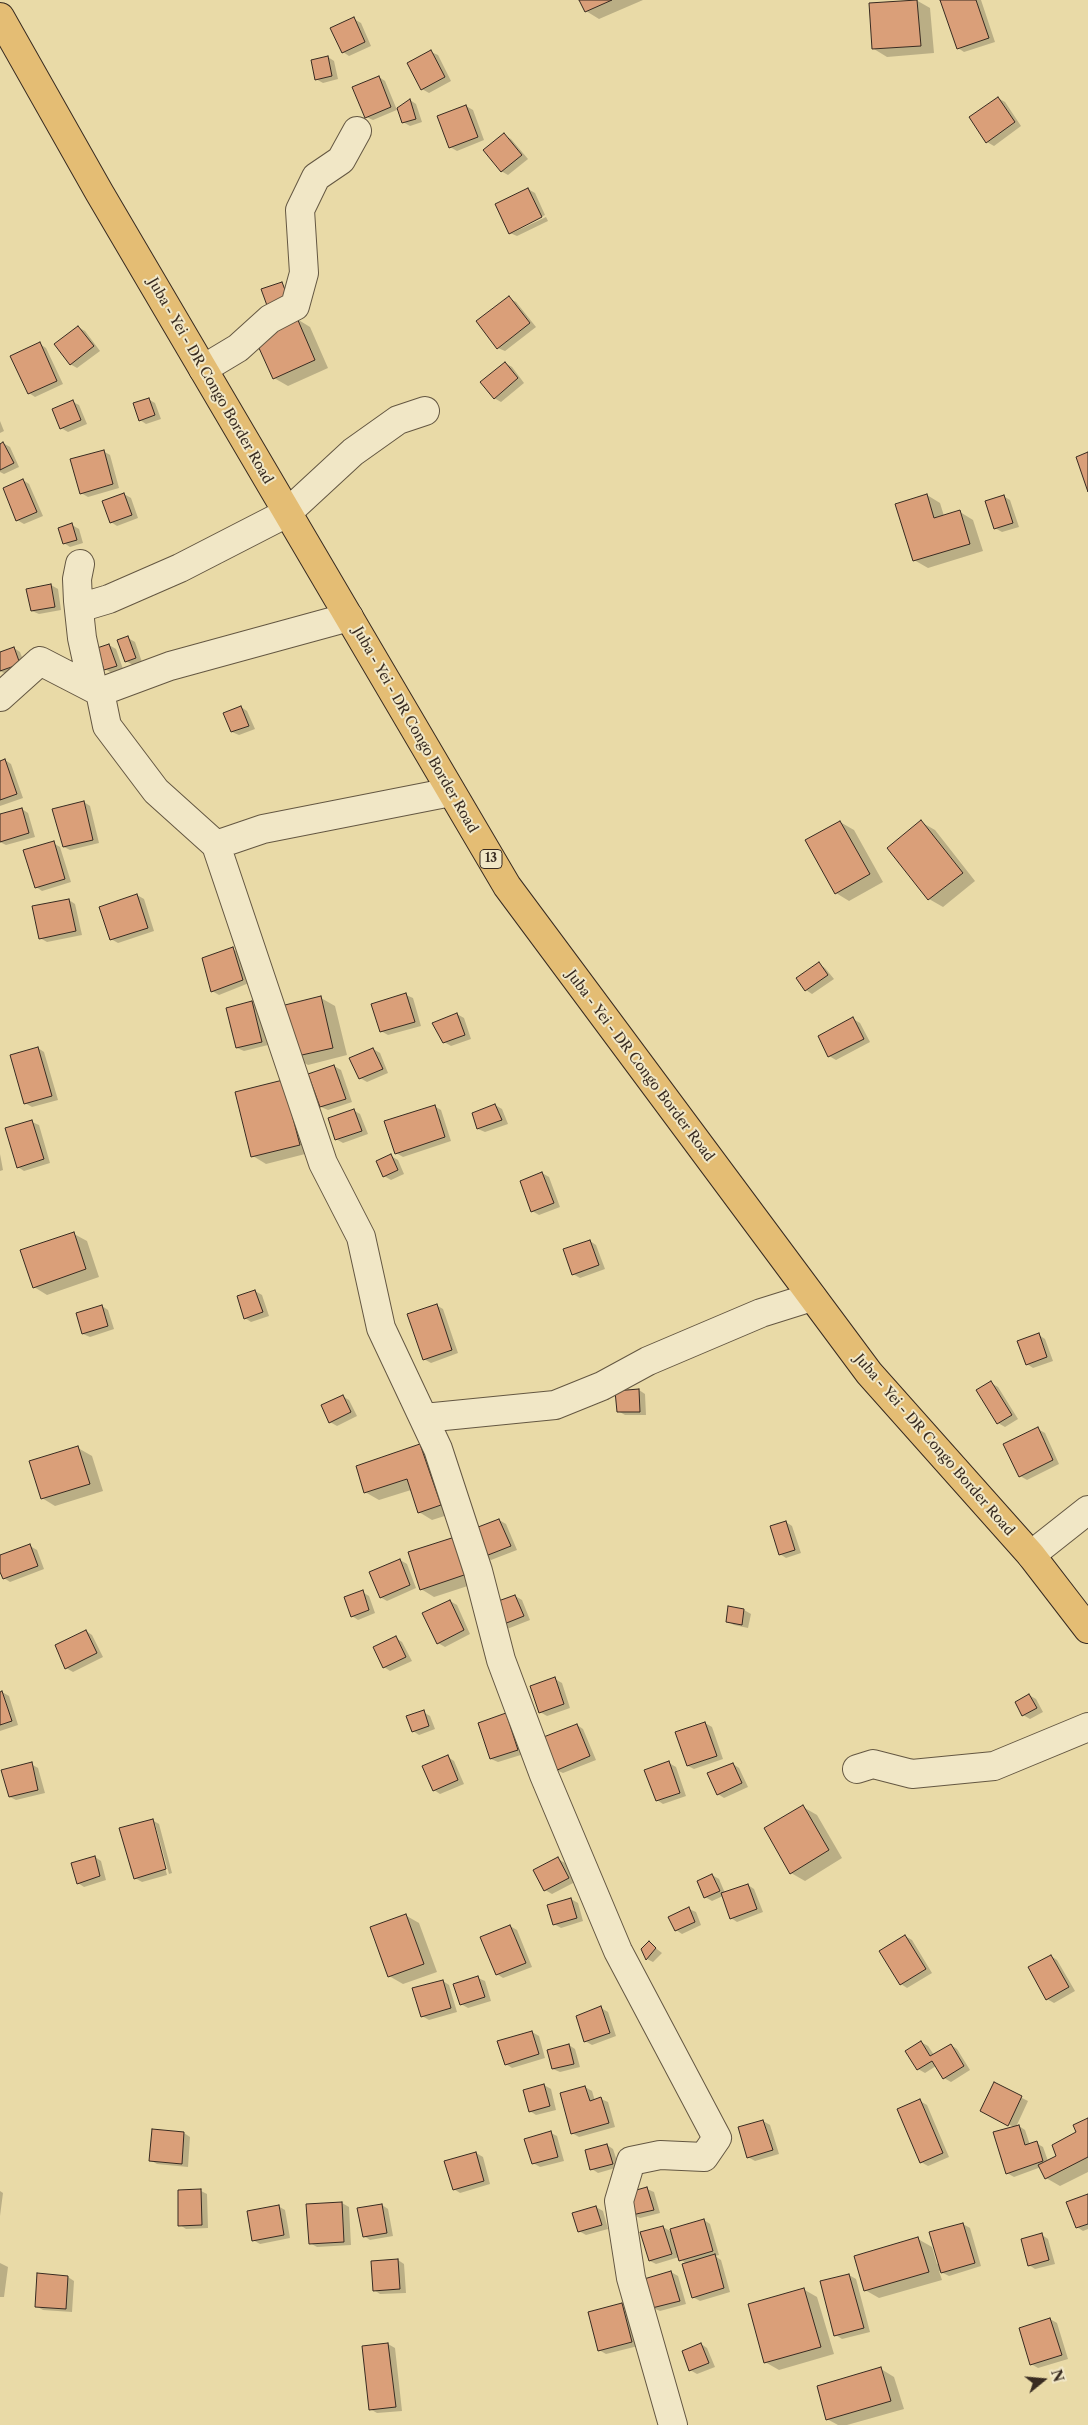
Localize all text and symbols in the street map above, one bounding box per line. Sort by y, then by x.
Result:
street label: Juba - Yei - DR Congo Border Road [144,275,276,487]
street label: Juba - Yei - DR Congo Border Road [349,624,481,836]
road number: 13 [480,850,502,869]
street label: Juba - Yei - DR Congo Border Road [563,967,717,1165]
street label: Juba - Yei - DR Congo Border Road [851,1351,1017,1539]
north arrow [1018,2355,1068,2405]
text: N [1047,2367,1068,2384]

